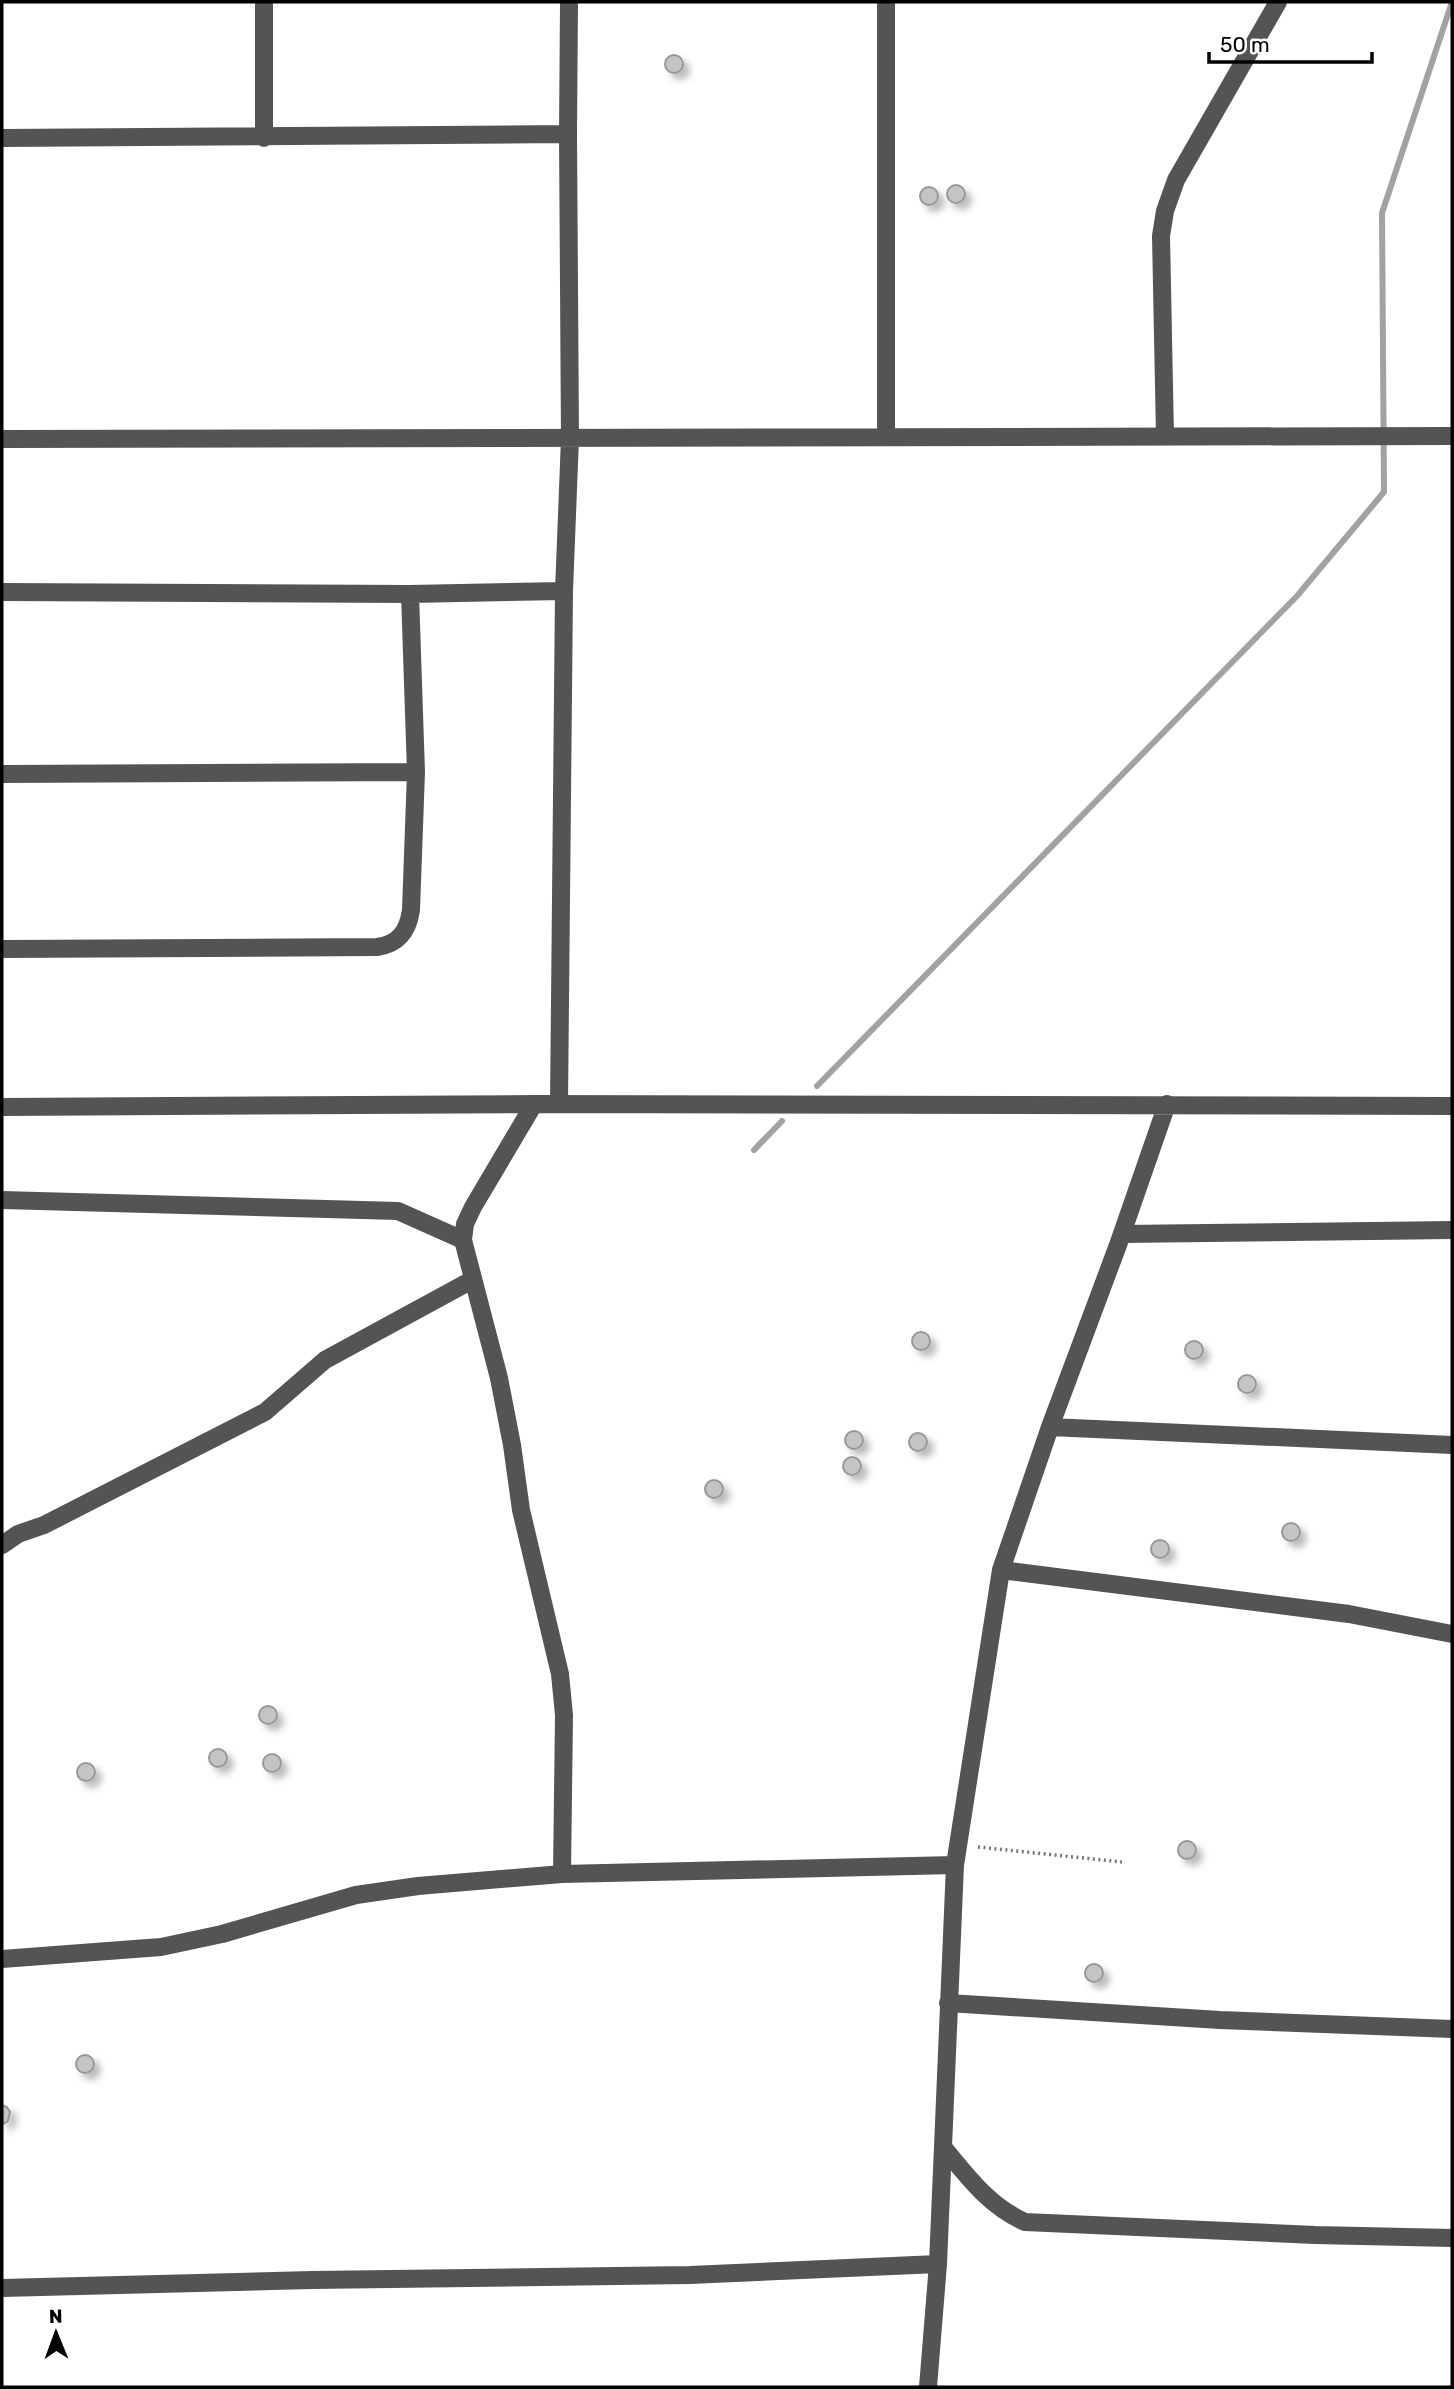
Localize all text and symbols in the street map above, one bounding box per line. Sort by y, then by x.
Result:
scale bar [1209,21,1372,65]
text: 50 m [1220,32,1270,57]
north arrow [21,2298,91,2368]
text: N [49,2305,63,2328]

